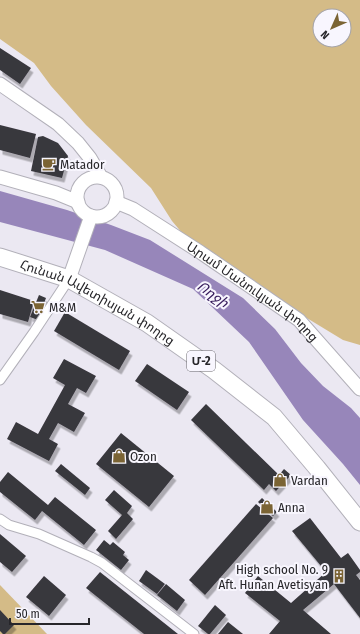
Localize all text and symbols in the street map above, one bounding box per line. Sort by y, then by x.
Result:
north arrow [312,8,352,48]
text: N [318,28,332,42]
cafe icon: Matador [41,156,57,172]
place label: Matador [60,157,105,172]
street label: Արամ Մանուկյան փողոց [184,239,321,345]
street label: Հունան Ավետիսյան փողոց [18,257,177,348]
water label: Ողջի [194,278,232,312]
supermarket icon: M&M [30,299,46,315]
place label: M&M [49,300,76,315]
road number: Մ-2 [187,351,215,371]
shop icon: Ozon [111,448,127,464]
place label: Ozon [130,449,157,464]
shop icon: Vardan [272,472,288,488]
place label: Vardan [291,473,328,488]
shop icon: Anna [259,499,275,515]
place label: Anna [278,500,305,515]
place label: High school No. 9 Aft. Hunan Avetisyan [219,562,328,592]
building icon: High school No. 9 Aft. Hunan Avetisyan [331,568,347,584]
scale bar [10,600,89,626]
text: 50 m [16,607,40,621]

